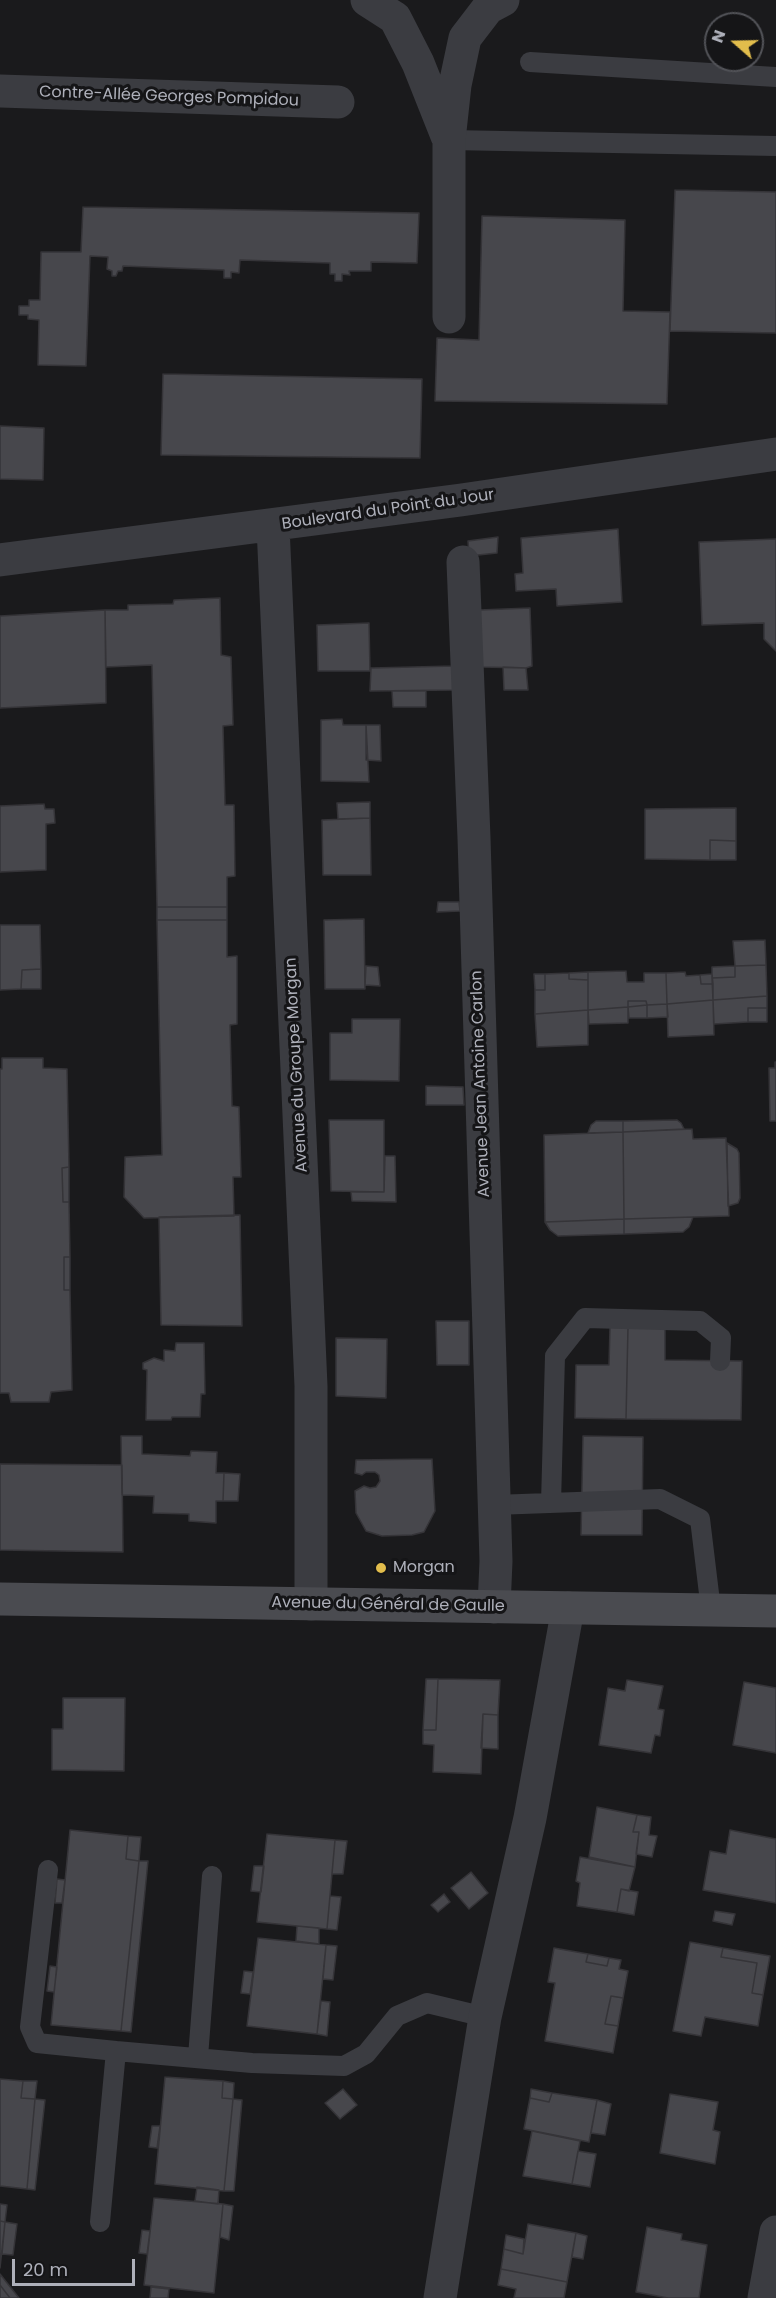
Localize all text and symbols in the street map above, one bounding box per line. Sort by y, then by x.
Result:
north arrow [704,12,764,72]
text: N [706,27,731,46]
street label: Contre-Allée Georges Pompidou [39,83,299,111]
street label: Boulevard du Point du Jour [281,486,495,534]
street label: Avenue du Groupe Morgan [282,957,312,1173]
street label: Avenue Jean Antoine Carlon [467,970,495,1198]
place label: Morgan [393,1558,455,1578]
marker: Morgan [374,1561,388,1575]
street label: Avenue du Général de Gaulle [271,1593,505,1617]
scale bar [15,2247,138,2285]
text: 20 m [23,2257,68,2282]

